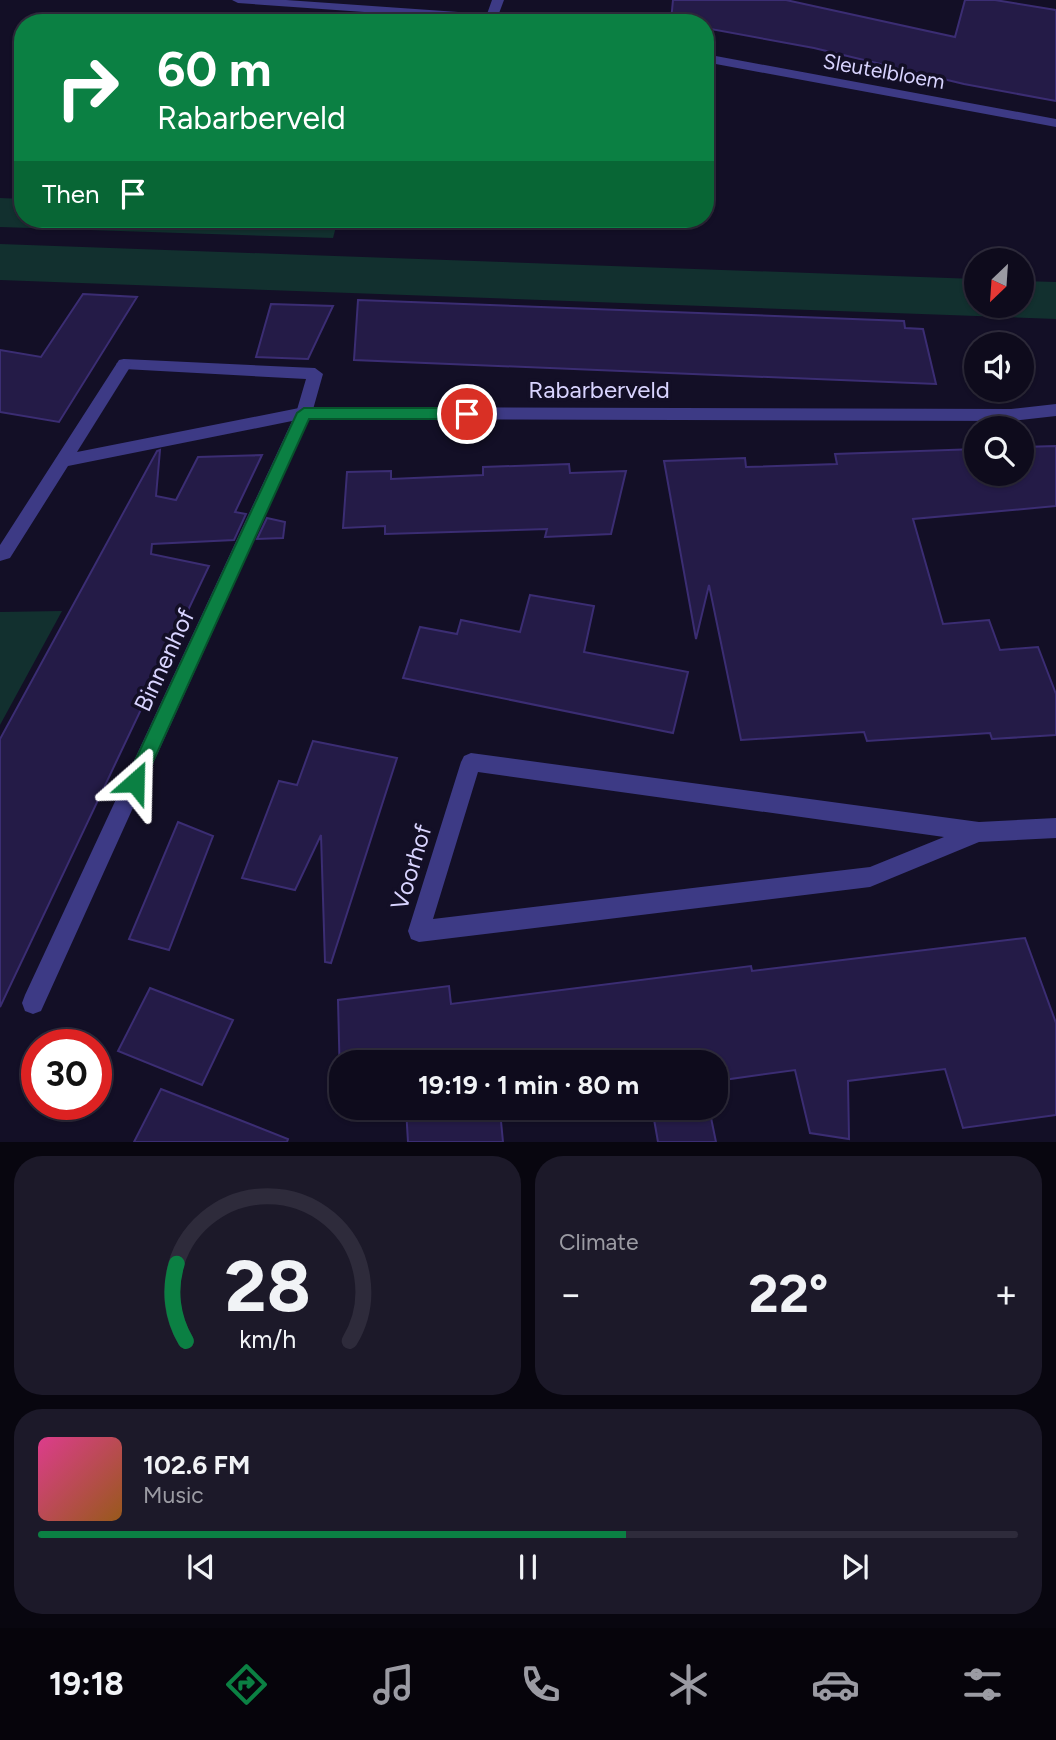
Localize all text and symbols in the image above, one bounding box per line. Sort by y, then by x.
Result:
text: 60 m [157,39,272,98]
icon: right [42,42,133,133]
street label: Sleutelbloem [821,48,947,94]
text: Rabarberveld [157,99,346,137]
icon: arrive [114,175,152,213]
text: Then [42,178,100,210]
north arrow [964,248,1034,318]
map controls [964,248,1034,486]
button: sound [964,332,1034,402]
street label: Rabarberveld [528,375,670,404]
pin [437,384,497,444]
icon: arrive [448,395,486,433]
button: search [964,416,1034,486]
street label: Binnenhof [128,604,200,716]
position arrow [98,745,172,819]
street label: Voorhof [384,821,438,913]
speed limit sign: 30 [21,1029,112,1120]
text: 19:19 · 1 min · 80 m [418,1069,639,1101]
text: Climate [559,1228,638,1256]
text: 28 [224,1243,311,1330]
text: 22° [749,1263,828,1325]
text: − [559,1271,583,1317]
text: + [994,1271,1018,1317]
text: km/h [239,1324,296,1354]
text: 102.6 FM [143,1449,250,1481]
text: Music [143,1481,204,1509]
icon: previous [182,1548,220,1586]
icon: pause [509,1548,547,1586]
icon: next [836,1548,874,1586]
icon: directions [222,1660,271,1709]
icon: music [369,1660,418,1709]
icon: phone [516,1660,565,1709]
icon: climate [664,1660,713,1709]
icon: car [811,1660,860,1709]
icon: filters [958,1660,1007,1709]
text: 19:18 [49,1665,124,1703]

